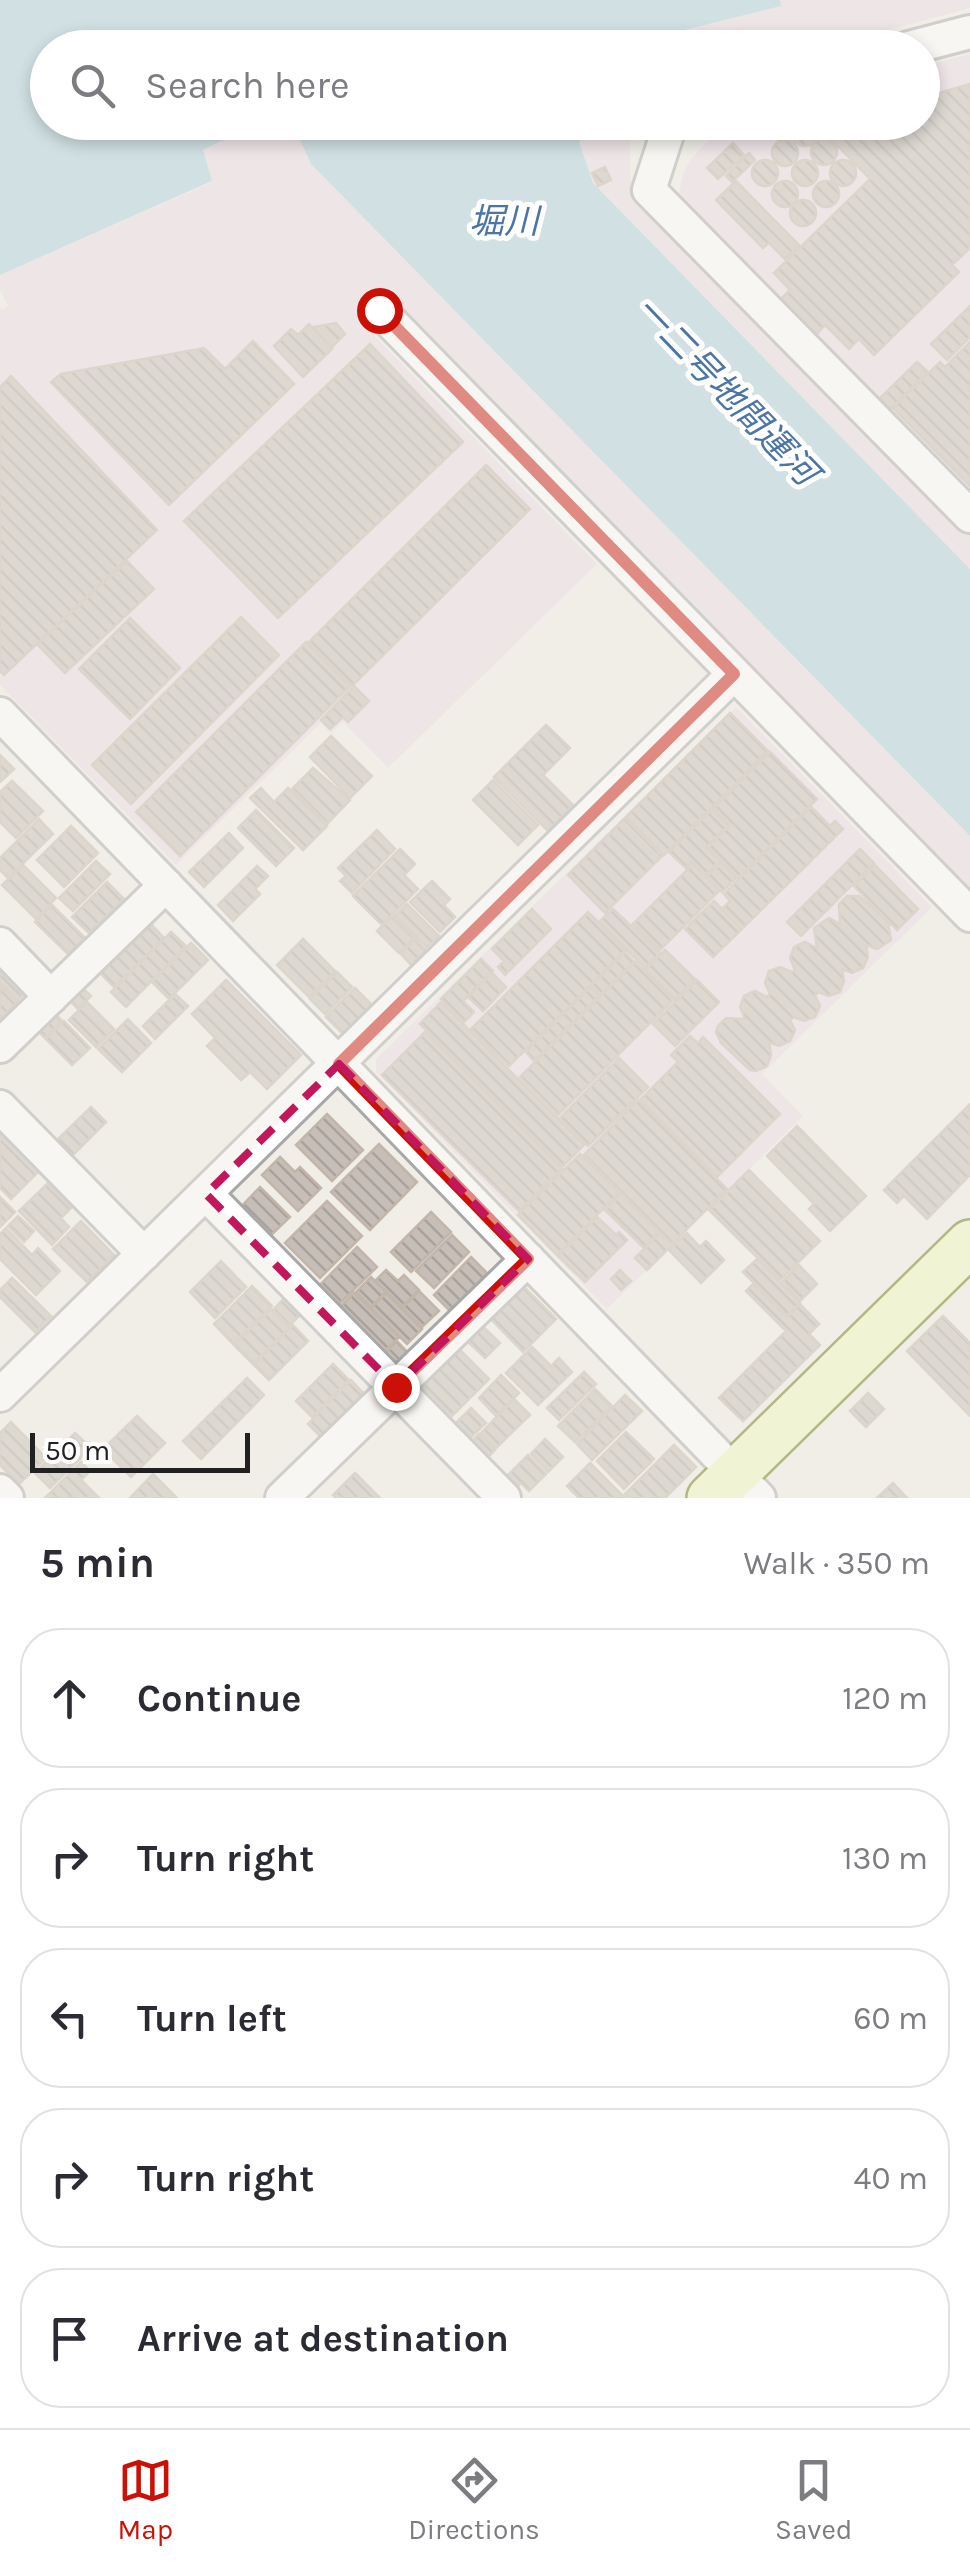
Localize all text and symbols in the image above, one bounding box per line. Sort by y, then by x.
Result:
search box [30,30,940,140]
icon: search [65,58,120,113]
text: Search here [145,63,349,108]
water label: 堀川 [469,201,543,242]
route start [357,288,403,334]
water label: 一二号地間運河 [626,289,830,498]
route end [374,1365,420,1411]
scale bar [30,1428,250,1472]
text: 50 m [45,1434,110,1467]
text: 5 min [40,1538,155,1588]
text: Walk · 350 m [743,1545,930,1582]
icon: ahead [42,1671,97,1726]
text: Continue [137,1676,301,1721]
text: 120 m [842,1680,928,1717]
icon: right [42,1831,97,1886]
text: Turn right [137,1836,314,1881]
text: 130 m [842,1840,928,1877]
icon: left [42,1991,97,2046]
text: Turn left [137,1996,287,2041]
text: 60 m [853,2000,928,2037]
icon: right [42,2151,97,2206]
text: Turn right [137,2156,314,2201]
text: 40 m [854,2160,928,2197]
icon: arrive [42,2311,97,2366]
text: Arrive at destination [137,2316,509,2361]
tab: Map [118,2453,173,2546]
tab: Directions [408,2453,540,2546]
tab: Saved [775,2453,852,2546]

